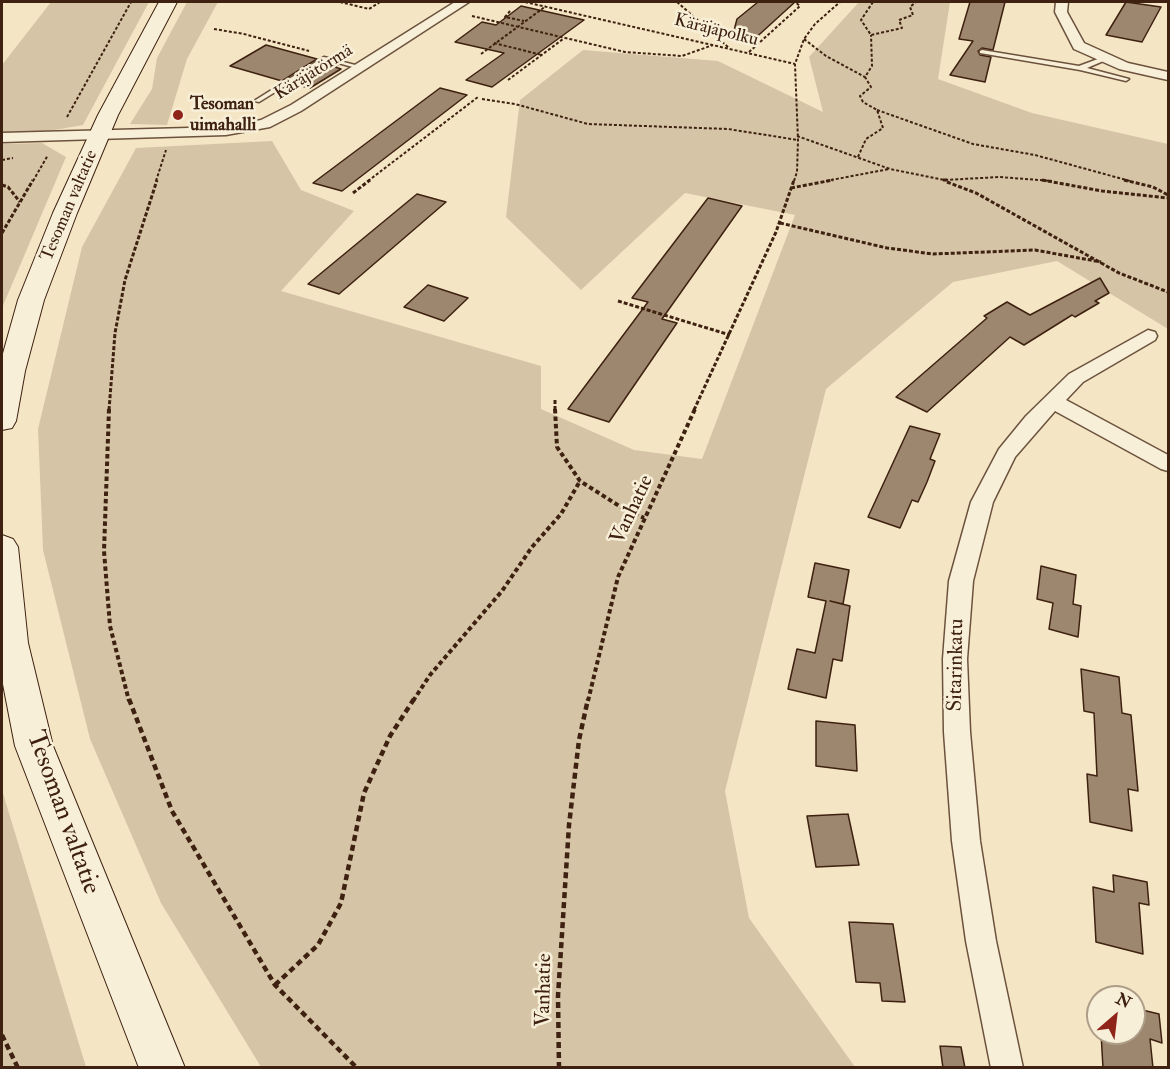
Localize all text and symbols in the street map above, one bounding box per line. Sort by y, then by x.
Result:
street label: Käräjäpolku [672,10,760,52]
street label: Käräjätörmä [271,40,357,106]
place label: Tesoman uimahalli [190,94,256,136]
marker: Tesoman uimahalli [171,108,185,122]
street label: Tesoman valtatie [37,147,103,265]
street label: Vanhatie [606,471,660,549]
street label: Sitarinkatu [944,618,970,712]
street label: Tesoman valtatie [18,727,106,899]
street label: Vanhatie [532,953,558,1027]
north arrow [1086,985,1146,1045]
text: N [1112,989,1135,1013]

